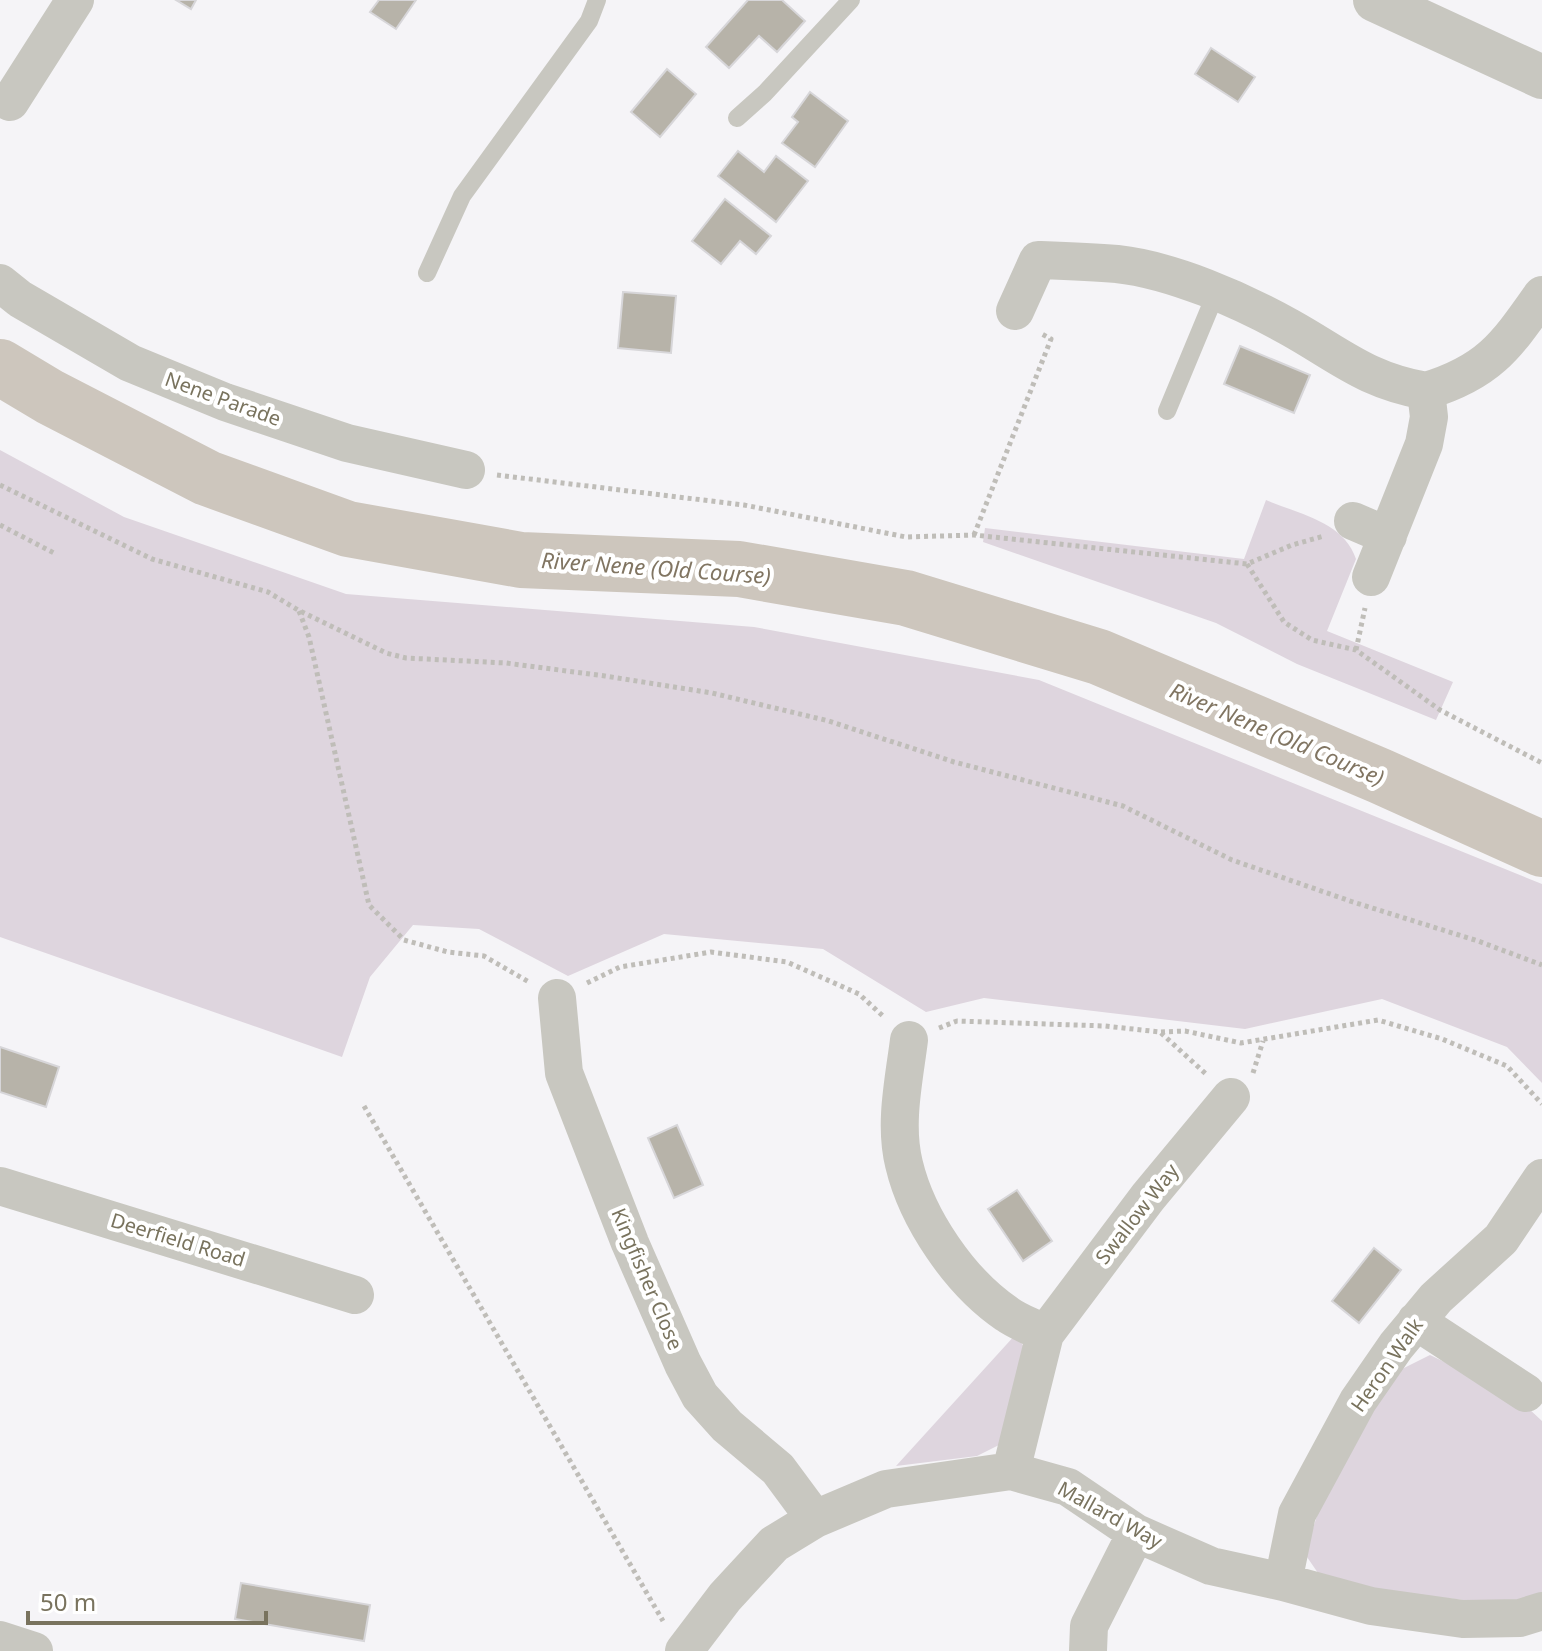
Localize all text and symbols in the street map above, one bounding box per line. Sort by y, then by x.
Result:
street label: Nene Parade [162,365,285,432]
water label: River Nene (Old Course) [540,544,772,590]
water label: River Nene (Old Course) [1166,674,1389,792]
street label: Swallow Way [1089,1157,1185,1269]
street label: Kingfisher Close [605,1204,690,1354]
street label: Deerfield Road [108,1206,249,1273]
street label: Heron Walk [1344,1312,1429,1417]
street label: Mallard Way [1053,1475,1168,1555]
scale bar [28,1575,266,1625]
text: 50 m [40,1585,96,1618]

